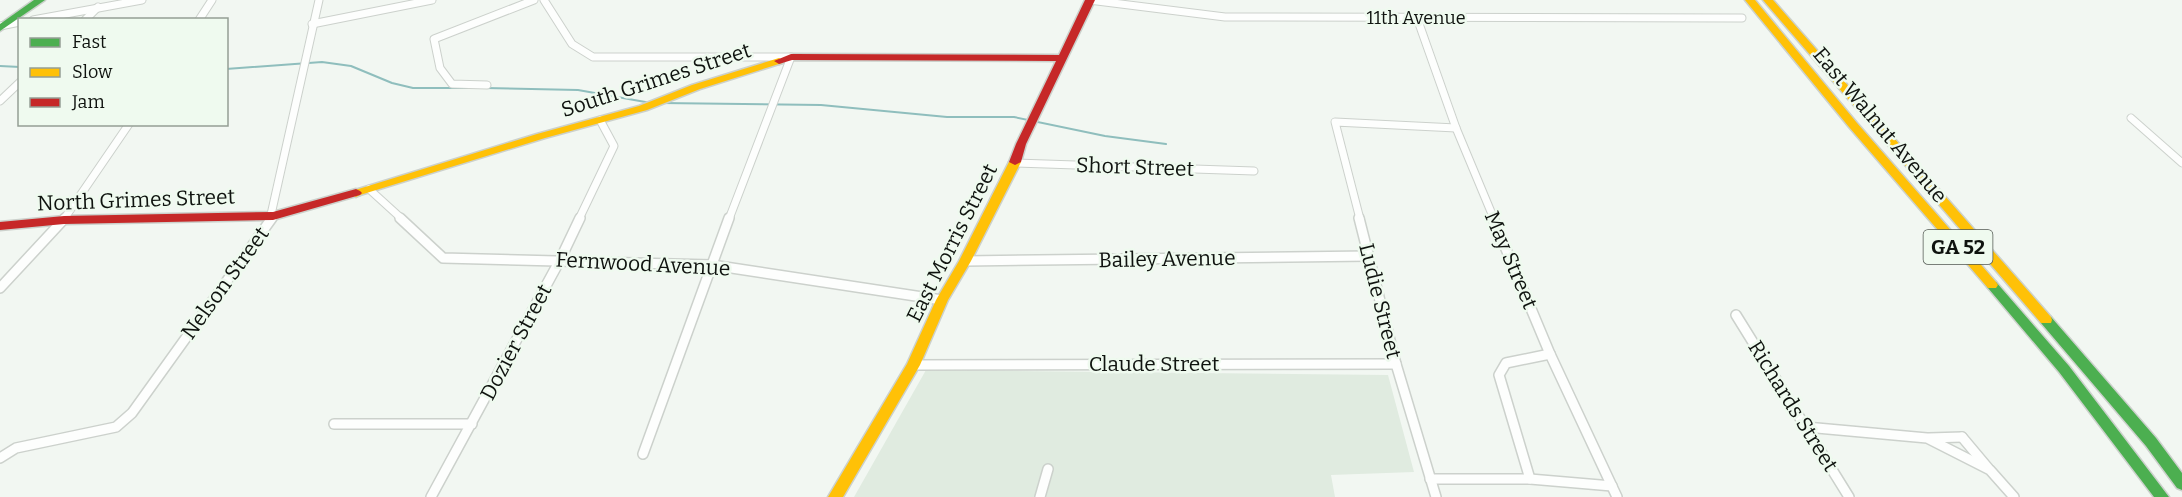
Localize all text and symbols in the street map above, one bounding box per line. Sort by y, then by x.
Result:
street label: 11th Avenue [1366,7,1466,29]
legend [18,18,228,126]
text: Fast [72,31,107,53]
street label: South Grimes Street [558,37,754,123]
street label: East Walnut Avenue [1807,42,1953,208]
text: Slow [72,61,113,83]
text: Jam [71,91,105,113]
street label: Short Street [1076,152,1195,182]
street label: East Morris Street [901,159,1003,327]
street label: North Grimes Street [37,184,236,216]
street label: May Street [1479,207,1543,313]
street label: Nelson Street [175,221,275,344]
road number: GA 52 [1924,230,1992,264]
street label: Ludie Street [1353,241,1407,362]
street label: Bailey Avenue [1098,245,1236,273]
street label: Fernwood Avenue [555,246,731,282]
street label: Dozier Street [475,279,558,404]
street label: Richards Street [1742,336,1844,477]
street label: Claude Street [1089,351,1220,377]

